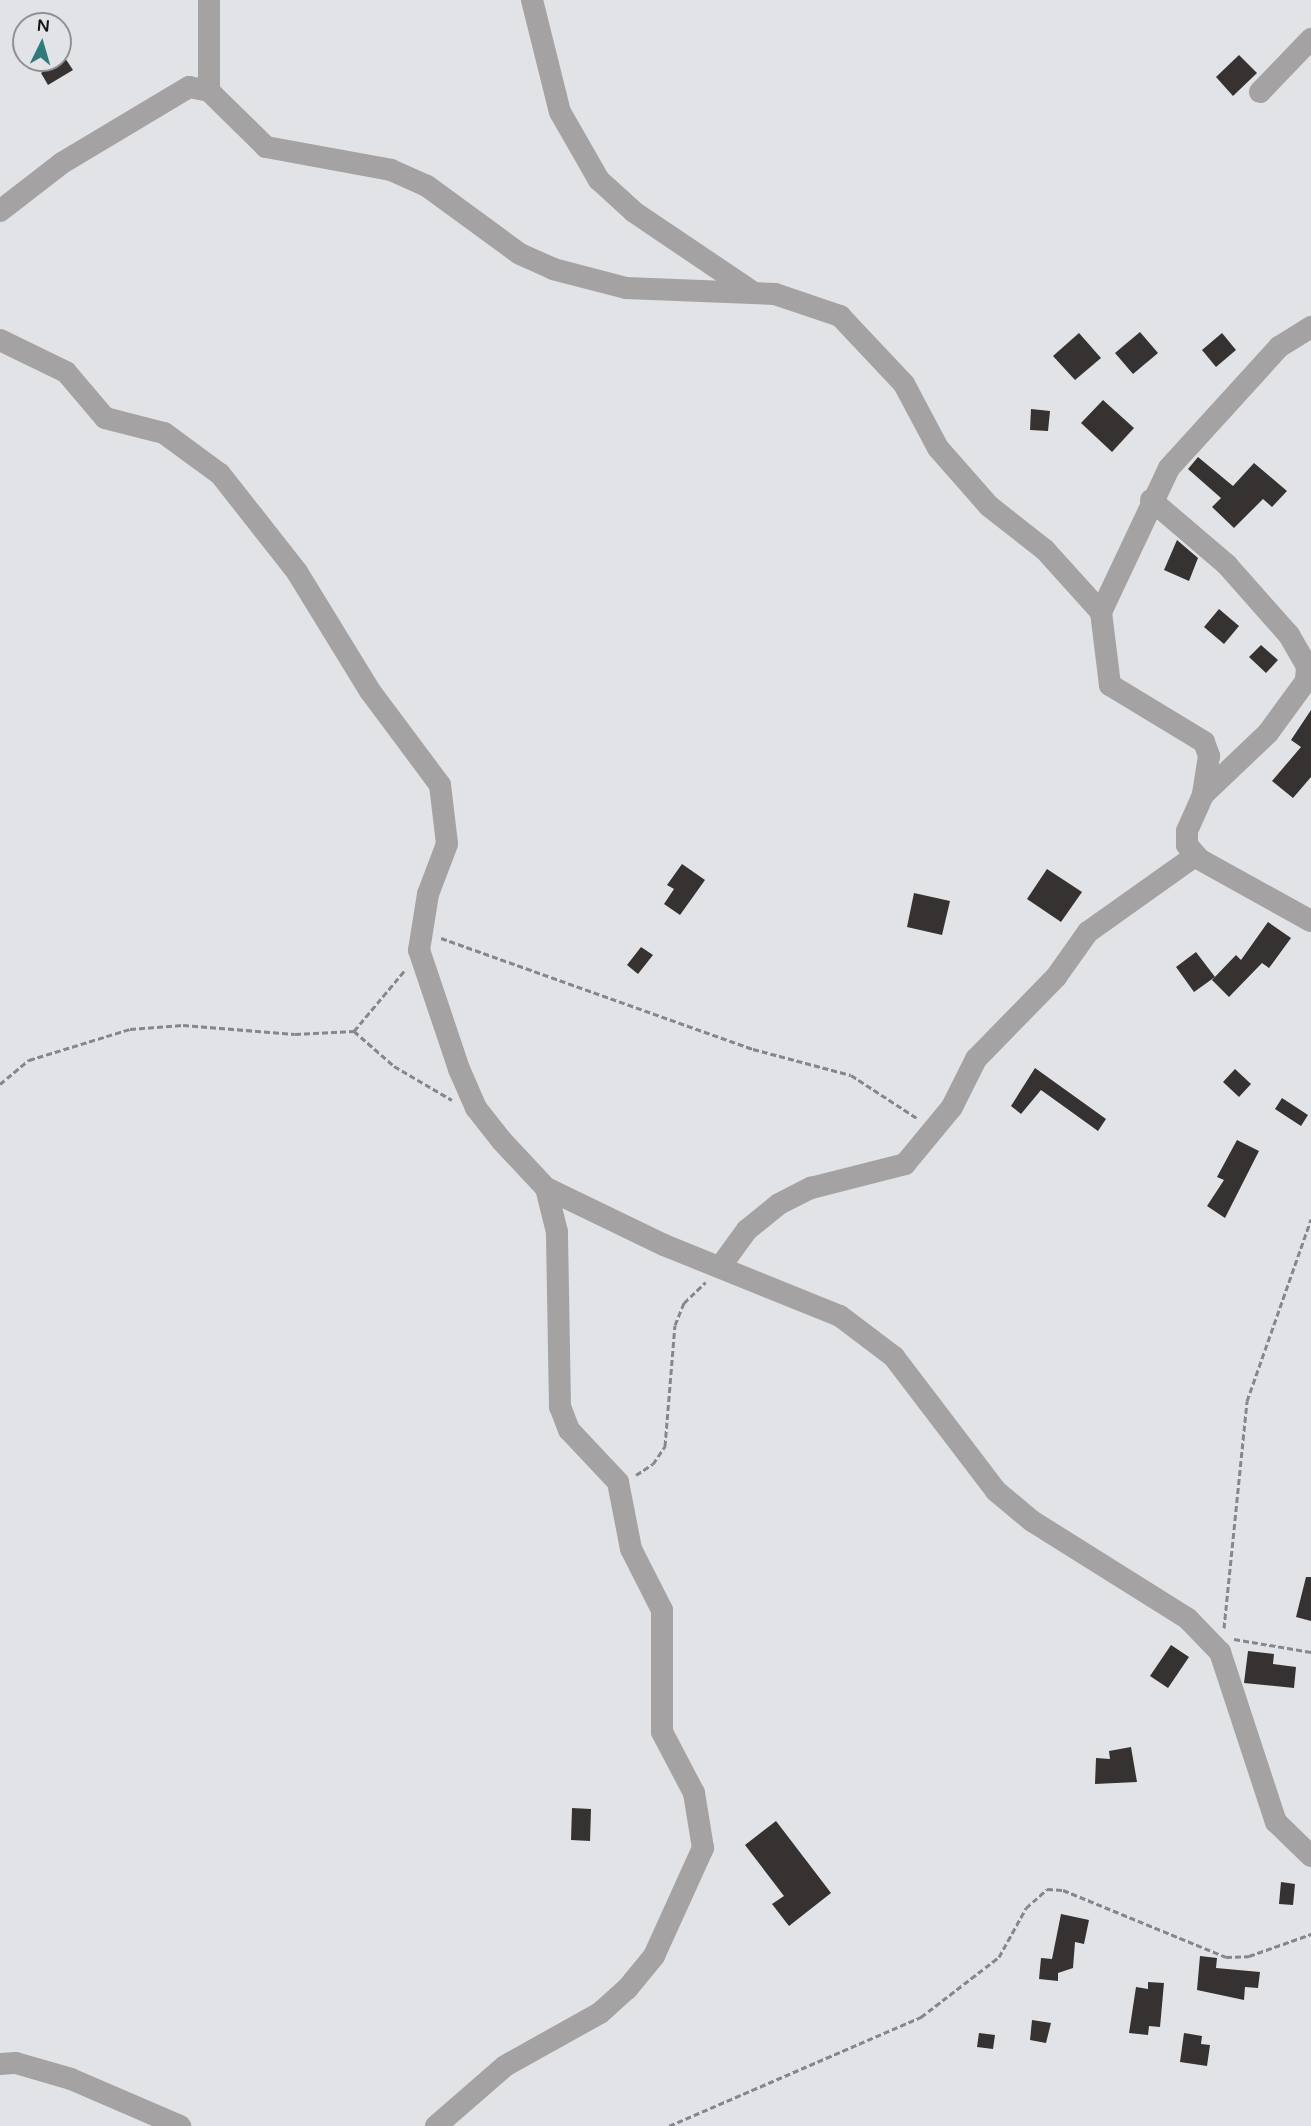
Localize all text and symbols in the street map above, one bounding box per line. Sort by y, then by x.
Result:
north arrow [12,12,72,72]
text: N [36,16,51,37]

